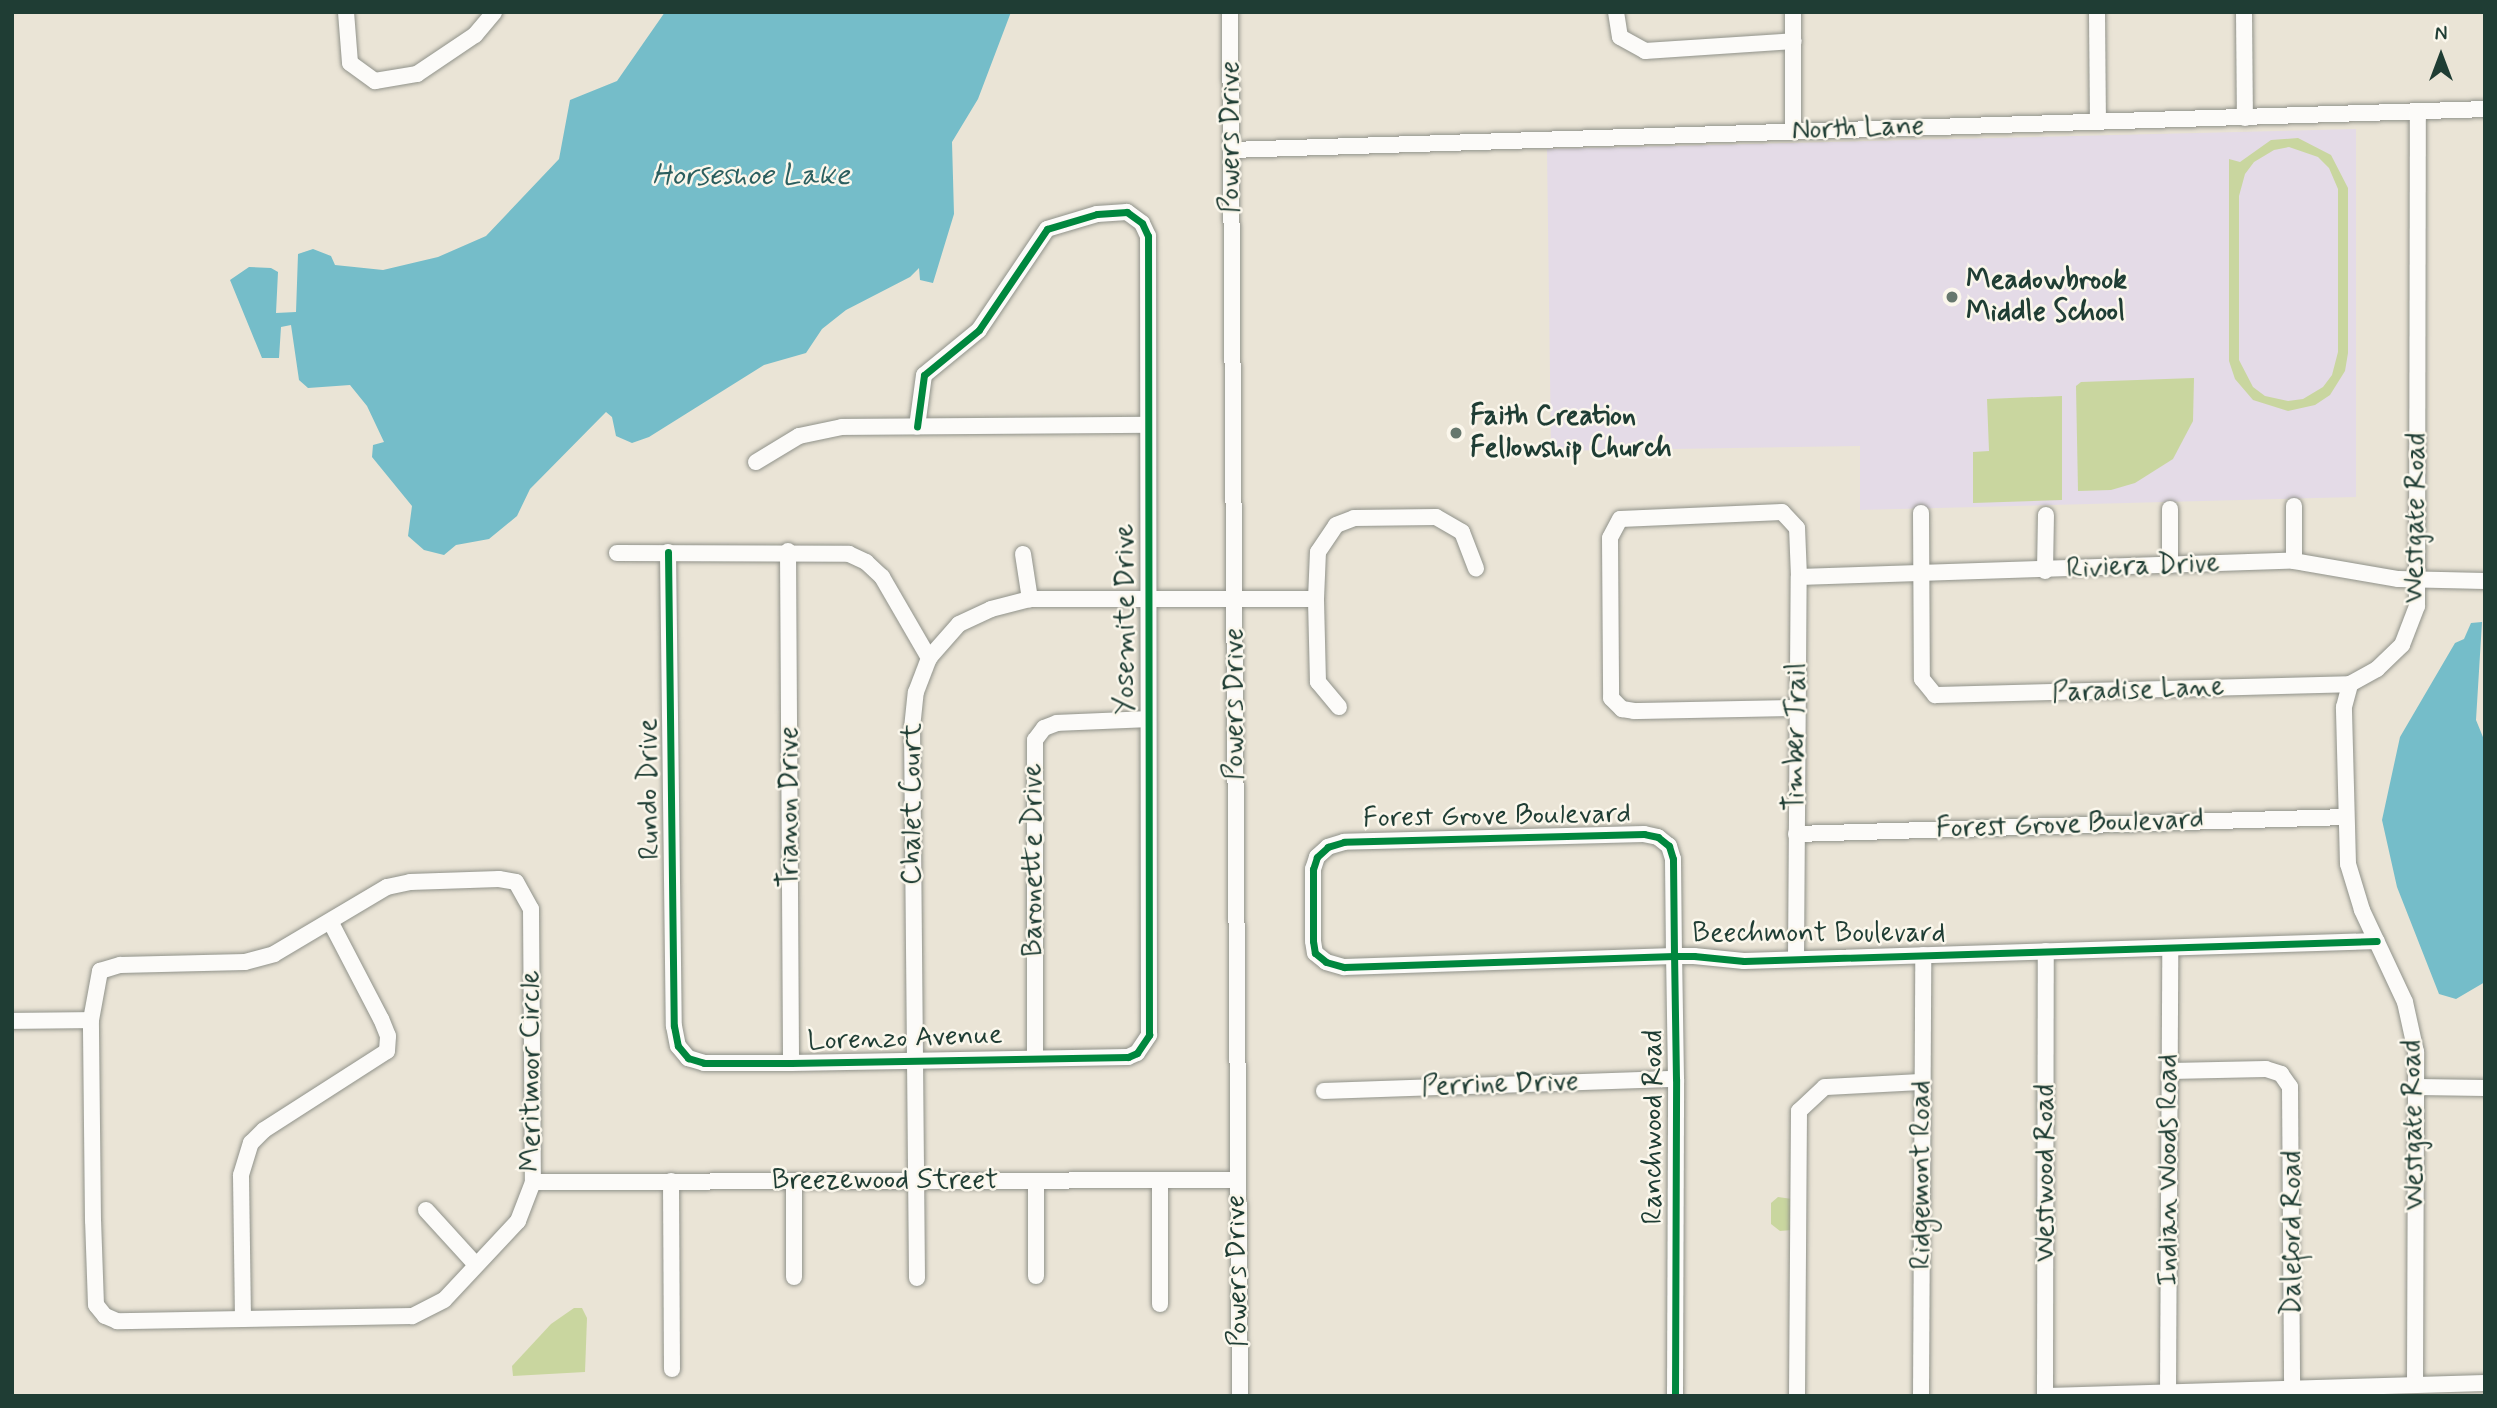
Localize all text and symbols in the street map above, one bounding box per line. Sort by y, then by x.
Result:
north arrow [2406,21,2476,91]
text: N [2435,22,2447,47]
street label: Powers Drive [1214,62,1248,212]
street label: North Lane [1791,110,1925,148]
water label: Horseshoe Lake [654,158,848,194]
place label: Meadowbrook Middle School [1966,264,2127,330]
marker: Meadowbrook Middle School [1944,289,1960,305]
place label: Faith Creation Fellowship Church [1470,400,1679,466]
marker: Faith Creation Fellowship Church [1448,425,1464,441]
street label: Westgate Road [2398,433,2434,603]
street label: Yosemite Drive [1109,524,1143,714]
street label: Riviera Drive [2066,548,2220,586]
street label: Powers Drive [1218,629,1252,779]
street label: Timber Trail [1779,665,1815,809]
street label: Paradise Lane [2053,671,2223,711]
street label: Rundo Drive [632,719,668,859]
street label: Chalet Court [896,724,930,884]
street label: Trianon Drive [773,727,807,887]
street label: Baronette Drive [1017,764,1051,956]
street label: Forest Grove Boulevard [1365,798,1629,836]
street label: Forest Grove Boulevard [1938,804,2202,846]
street label: Beechmont Boulevard [1692,917,1946,951]
street label: Meritmoor Circle [515,970,549,1172]
street label: Lorenzo Avenue [807,1019,1003,1059]
street label: Ranchwood Road [1637,1030,1671,1224]
street label: Westgate Road [2396,1040,2432,1210]
street label: Indian Woods Road [2152,1054,2186,1286]
street label: Perrine Drive [1422,1065,1578,1105]
street label: Ridgemont Road [1905,1080,1939,1270]
street label: Westwood Road [2029,1084,2063,1262]
street label: Daleford Road [2276,1151,2310,1315]
street label: Breezewood Street [772,1164,998,1198]
street label: Powers Drive [1220,1195,1256,1347]

